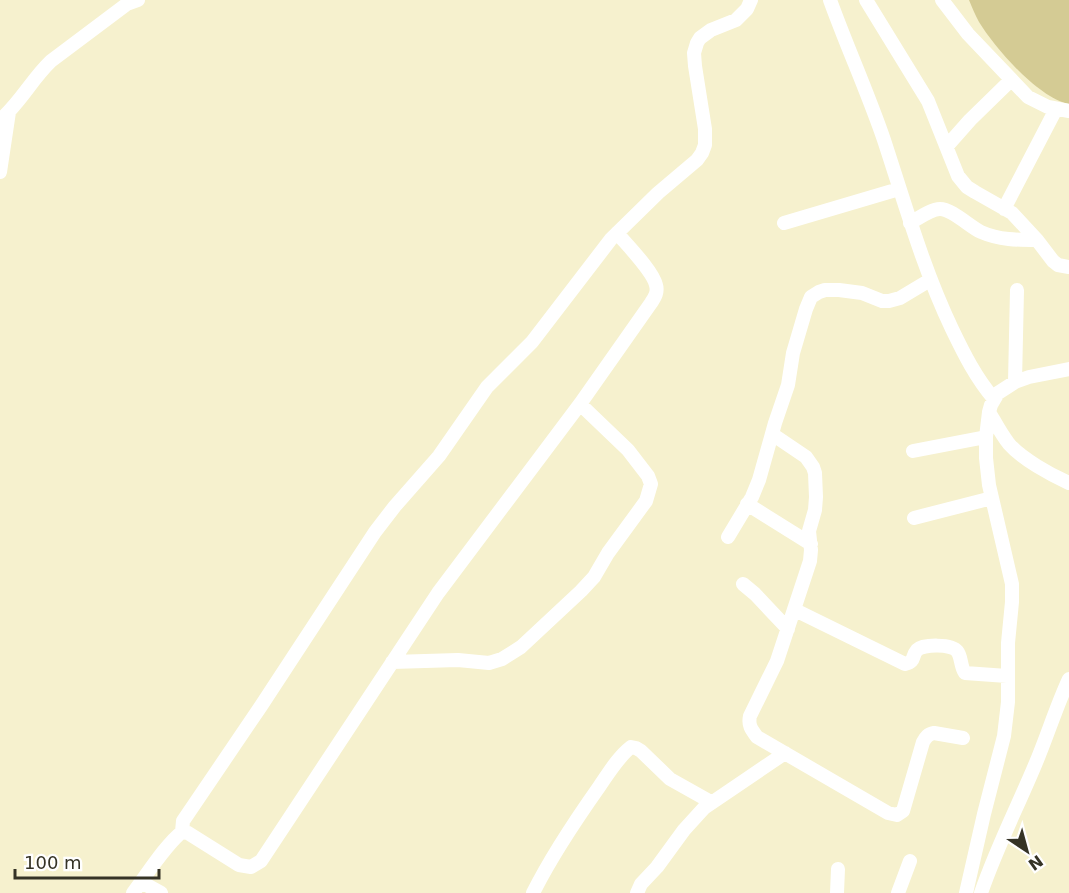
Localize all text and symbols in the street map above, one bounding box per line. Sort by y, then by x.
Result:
north arrow [997,821,1057,881]
scale bar [15,842,159,880]
text: N [1025,851,1047,874]
text: 100 m [24,852,82,873]

